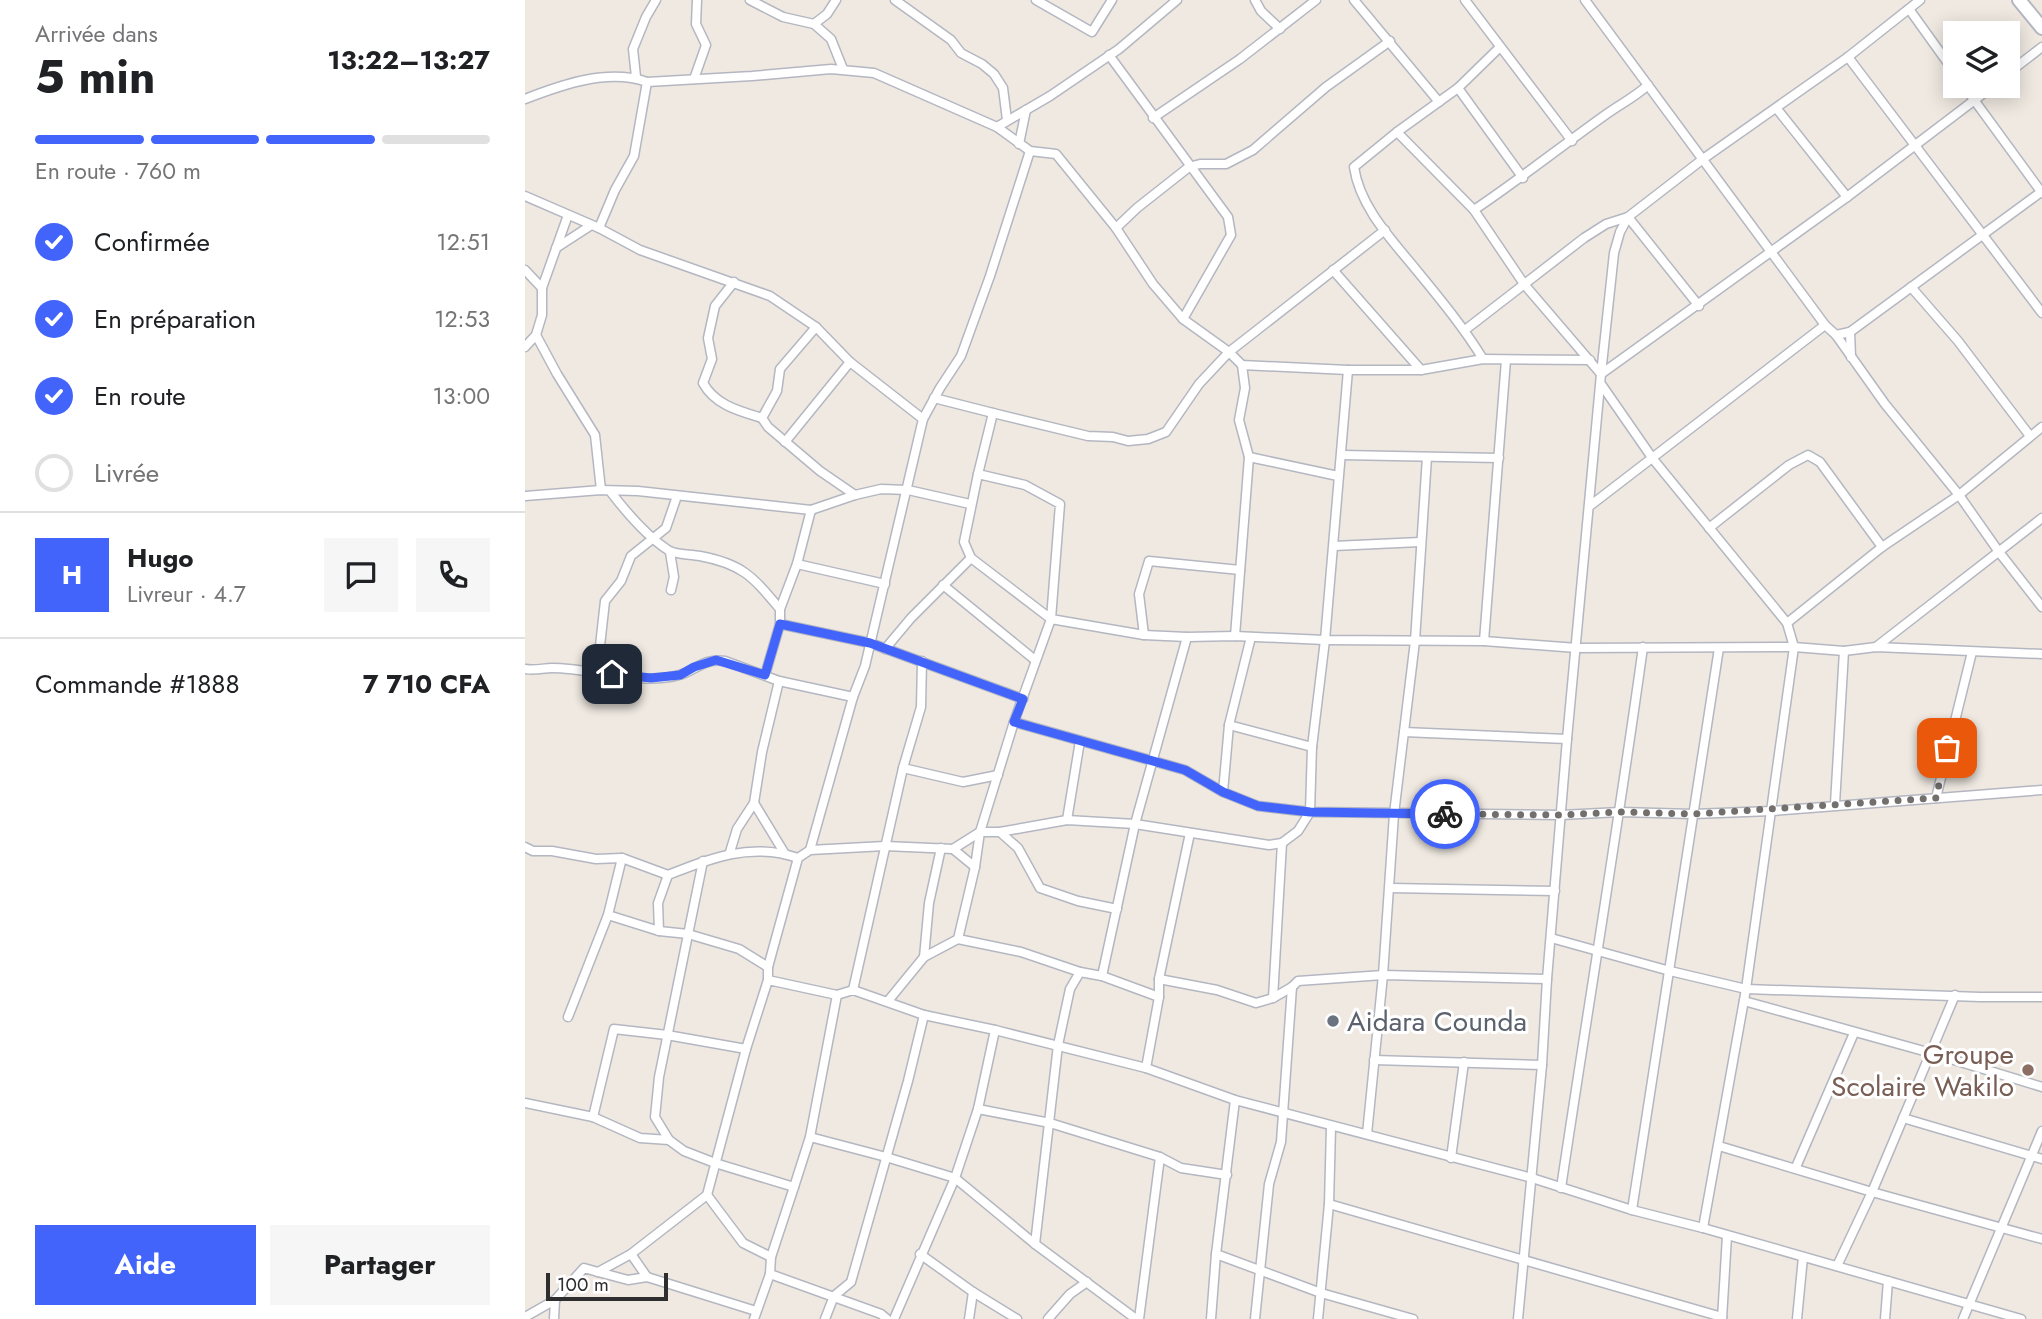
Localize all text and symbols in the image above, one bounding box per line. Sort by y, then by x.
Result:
text: Arrivée dans [35,17,158,51]
map controls [1943,21,2020,98]
button: layers [1943,21,2020,98]
text: 13:22–13:27 [327,41,490,79]
text: 5 min [35,44,155,110]
text: En route · 760 m [35,154,201,188]
icon: check [35,223,73,261]
text: Confirmée [94,223,210,261]
text: 12:51 [436,225,490,259]
icon: check [35,300,73,338]
text: En préparation [94,300,256,338]
text: 12:53 [434,302,490,336]
icon: check [35,377,73,415]
text: En route [94,377,186,415]
text: 13:00 [433,379,490,413]
text: Livrée [94,454,159,492]
button: chat [324,538,398,612]
button: phone [416,538,490,612]
text: Hugo [127,539,194,577]
text: H [62,556,82,594]
text: Livreur · 4.7 [127,577,246,611]
pin [582,644,642,704]
icon: home [593,655,631,693]
text: Commande #1888 [35,665,240,703]
text: 7 710 CFA [363,665,490,703]
pin [1917,718,1977,778]
icon: bag [1928,729,1966,767]
courier [1410,779,1480,849]
icon: bike [1426,795,1464,833]
place label: Aidara Counda [1347,1001,1527,1042]
marker: Aidara Counda [1325,1013,1341,1029]
place label: Groupe Scolaire Wakilo [1831,1034,2014,1107]
marker: Groupe Scolaire Wakilo [2020,1062,2036,1078]
button: Aide [35,1225,256,1305]
button: Partager [270,1225,490,1305]
scale bar [546,1270,669,1302]
text: 100 m [557,1271,609,1298]

